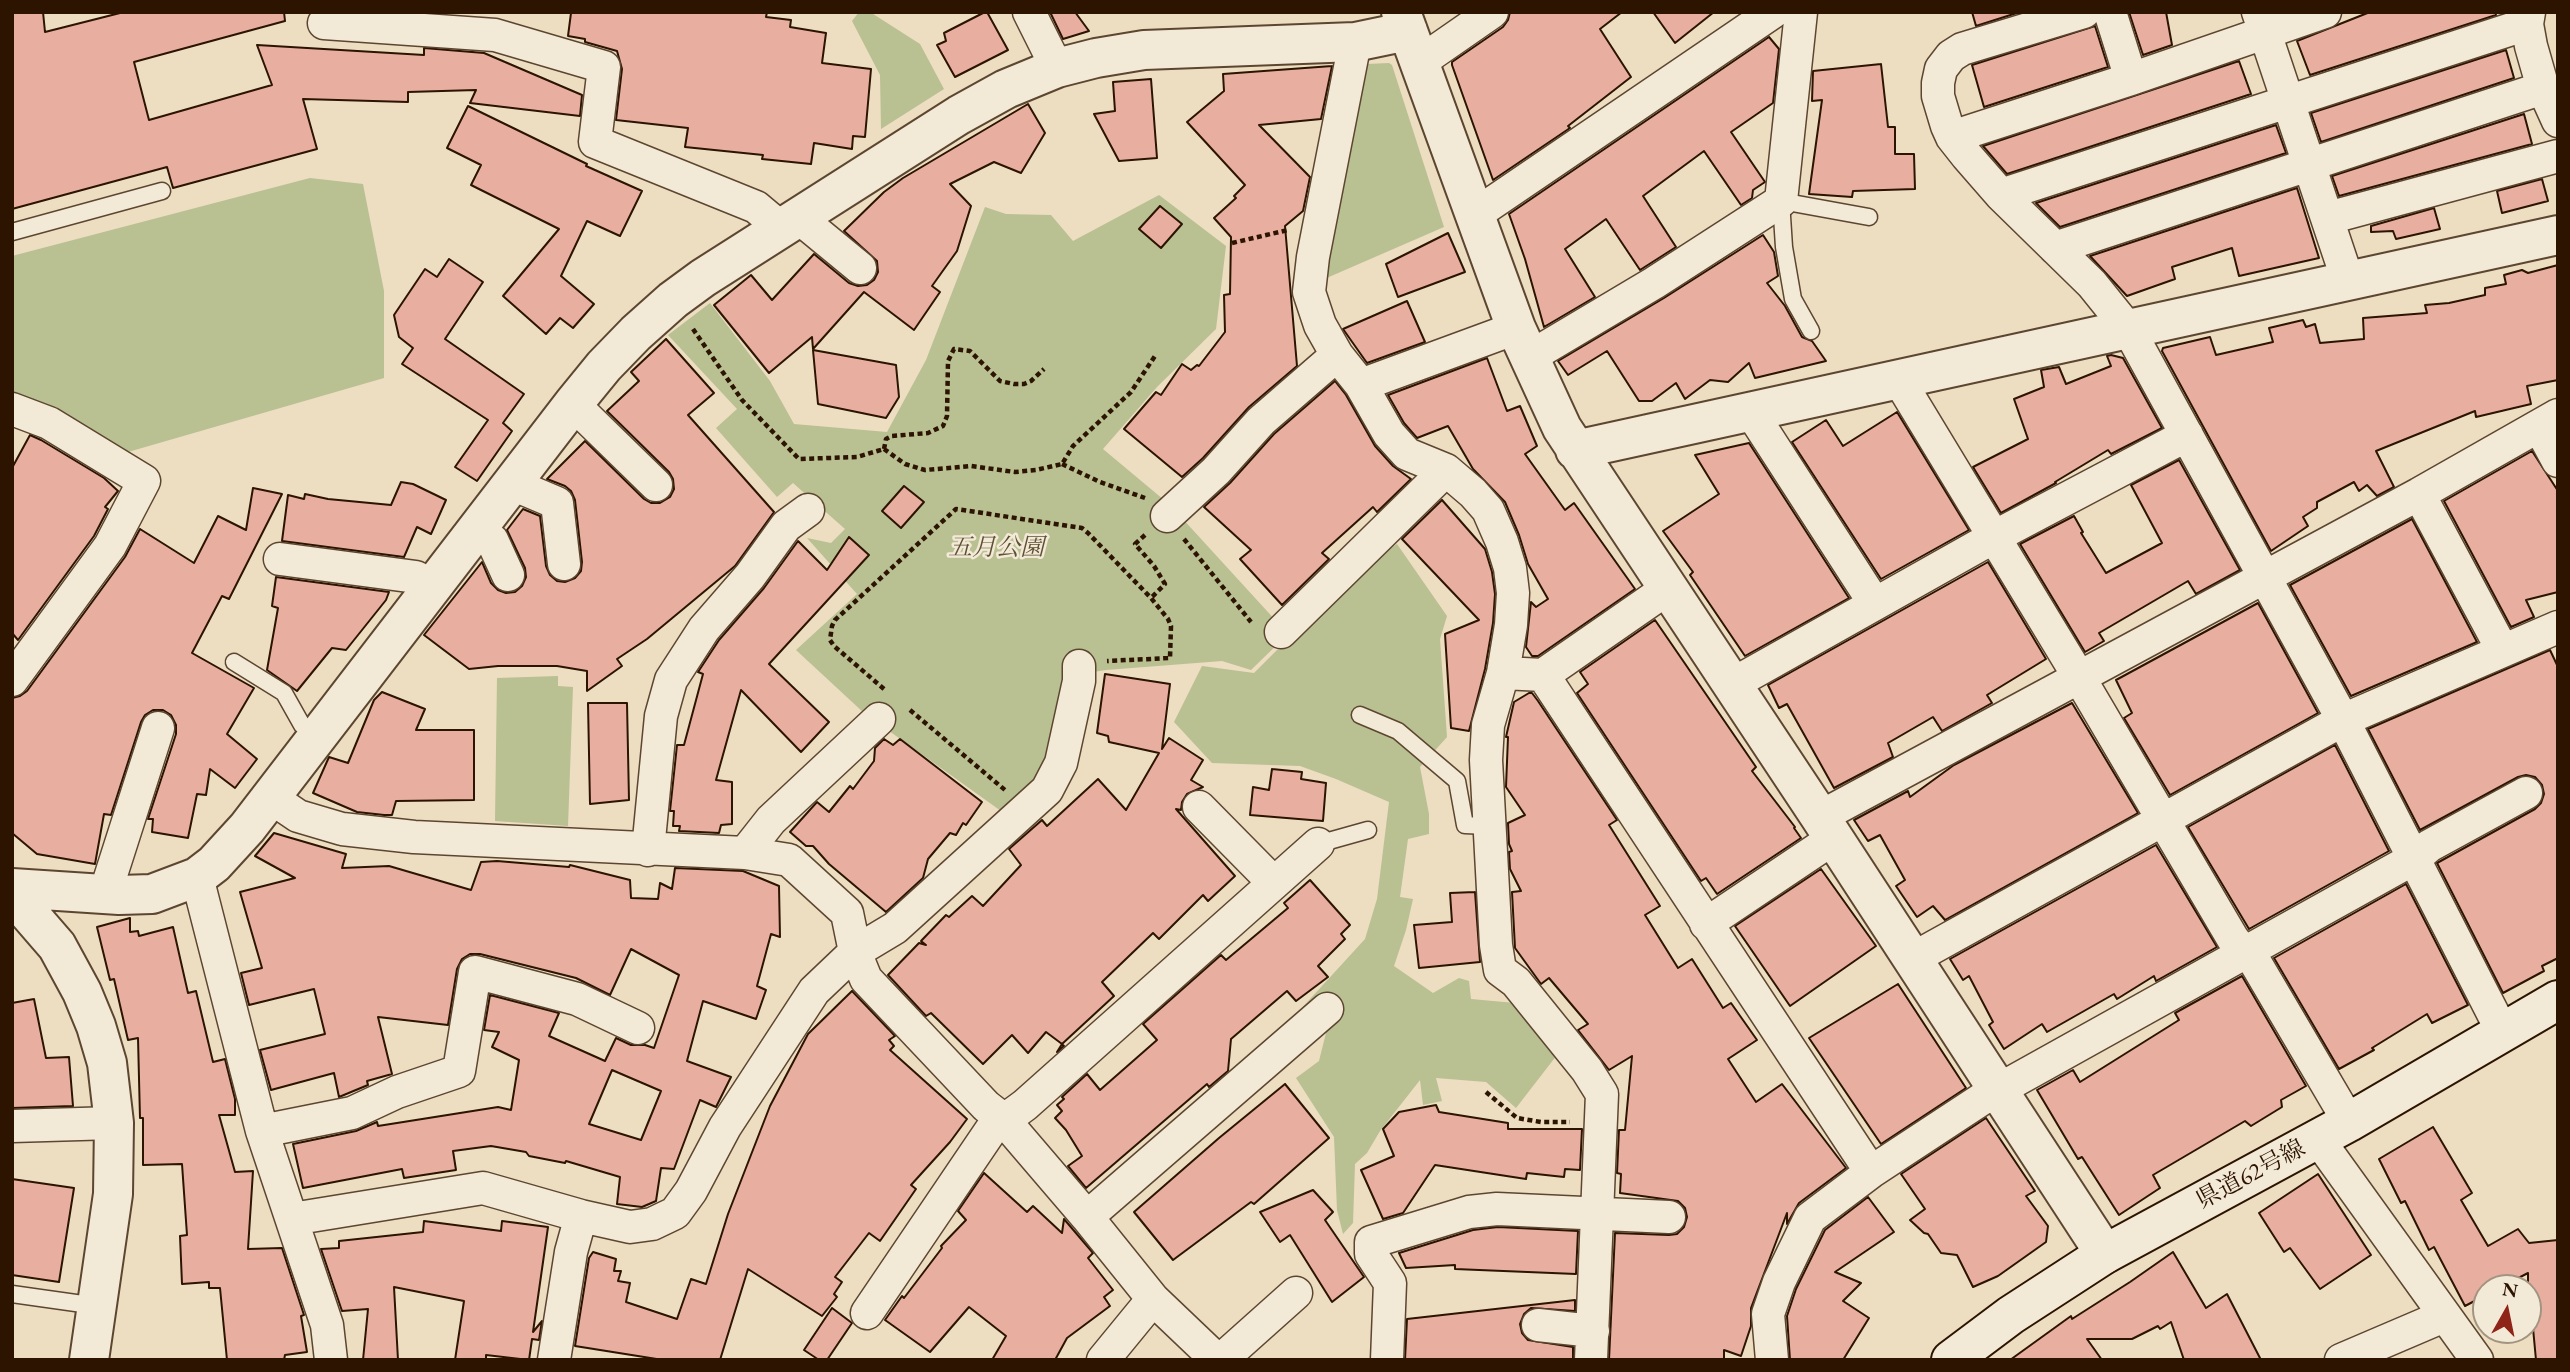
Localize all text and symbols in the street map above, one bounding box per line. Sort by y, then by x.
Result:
park label: 五月公園 [948,534,1044,562]
street label: 県道62号線 [2192,1134,2310,1216]
north arrow [2472,1274,2542,1344]
text: N [2501,1276,2520,1303]

